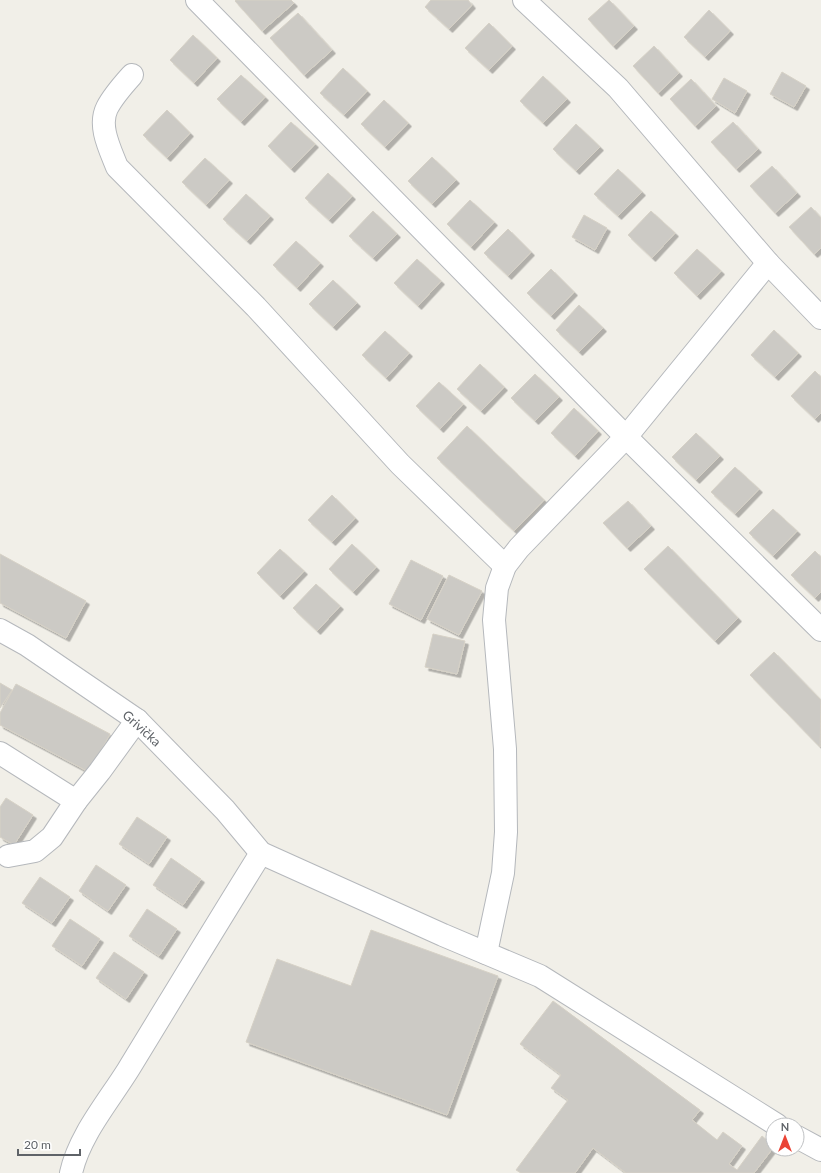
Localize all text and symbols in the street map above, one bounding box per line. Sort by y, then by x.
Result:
street label: Grivička [119,707,165,749]
north arrow [765,1117,805,1157]
text: N [781,1120,789,1133]
scale bar [18,1131,80,1157]
text: 20 m [24,1137,51,1152]

